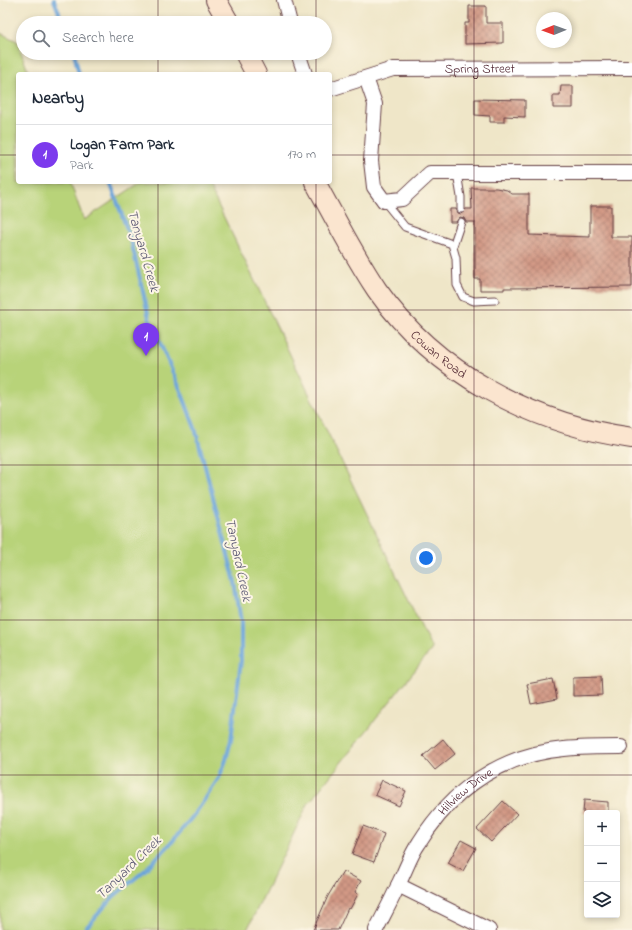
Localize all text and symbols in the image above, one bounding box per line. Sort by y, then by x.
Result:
north arrow [536,12,572,48]
search box [16,16,332,60]
icon: search [30,27,52,49]
text: Search here [62,27,134,49]
street label: Spring Street [445,59,516,79]
text: Nearby [32,86,84,111]
text: Logan Farm Park [70,134,174,156]
text: 1 [43,145,47,164]
text: 170 m [288,145,316,164]
text: Park [70,156,94,175]
water label: Tanyard Creek [121,208,165,295]
pin: 1 [133,323,159,356]
street label: Cowan Road [406,326,471,383]
water label: Tanyard Creek [219,517,257,604]
your location [416,548,436,568]
street label: Hillview Drive [434,763,496,820]
map controls [584,810,620,918]
button: + [584,810,620,846]
water label: Tanyard Creek [91,831,167,905]
button: − [584,846,620,882]
button: layers [584,882,620,918]

